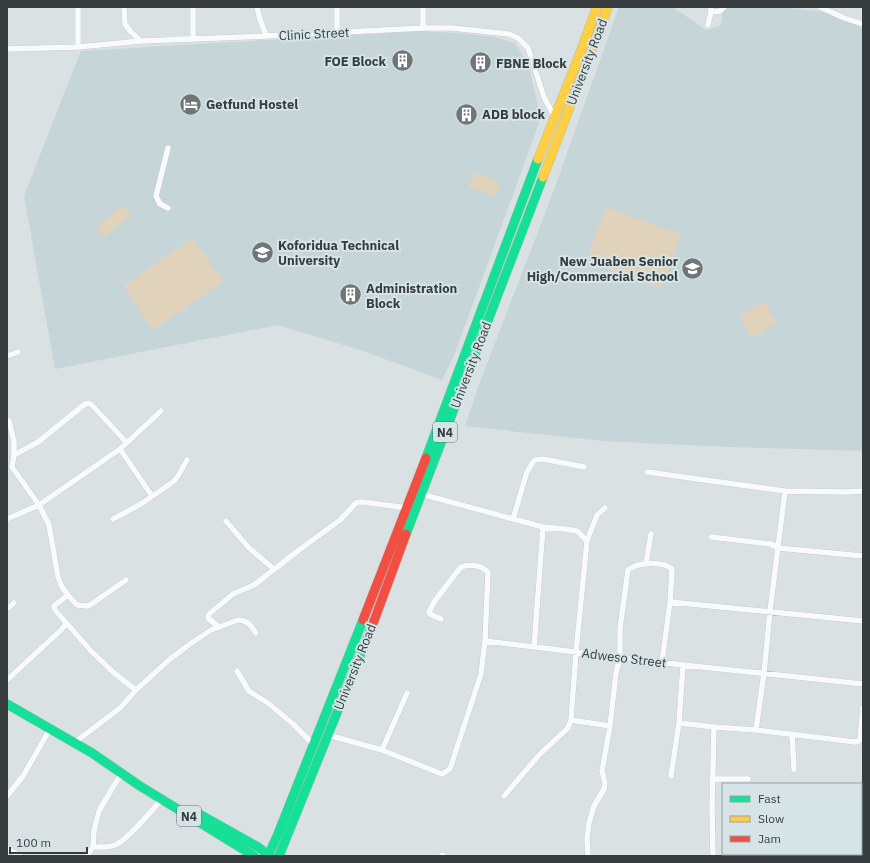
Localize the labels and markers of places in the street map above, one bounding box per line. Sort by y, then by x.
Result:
building icon: FOE Block [389,48,415,74]
building icon: FBNE Block [467,50,493,76]
place label: FOE Block [324,53,386,70]
place label: FBNE Block [496,55,567,72]
hotel icon: Getfund Hostel [178,91,204,117]
place label: Getfund Hostel [206,96,298,113]
building icon: ADB block [453,101,479,127]
place label: ADB block [482,106,546,123]
place label: Koforidua Technical University [278,237,399,269]
school or university icon: Koforidua Technical University [250,239,276,265]
place label: New Juaben Senior High/Commercial School [527,253,678,285]
school or university icon: New Juaben Senior High/Commercial School [680,255,706,281]
place label: Administration Block [366,280,457,312]
building icon: Administration Block [337,282,363,308]

